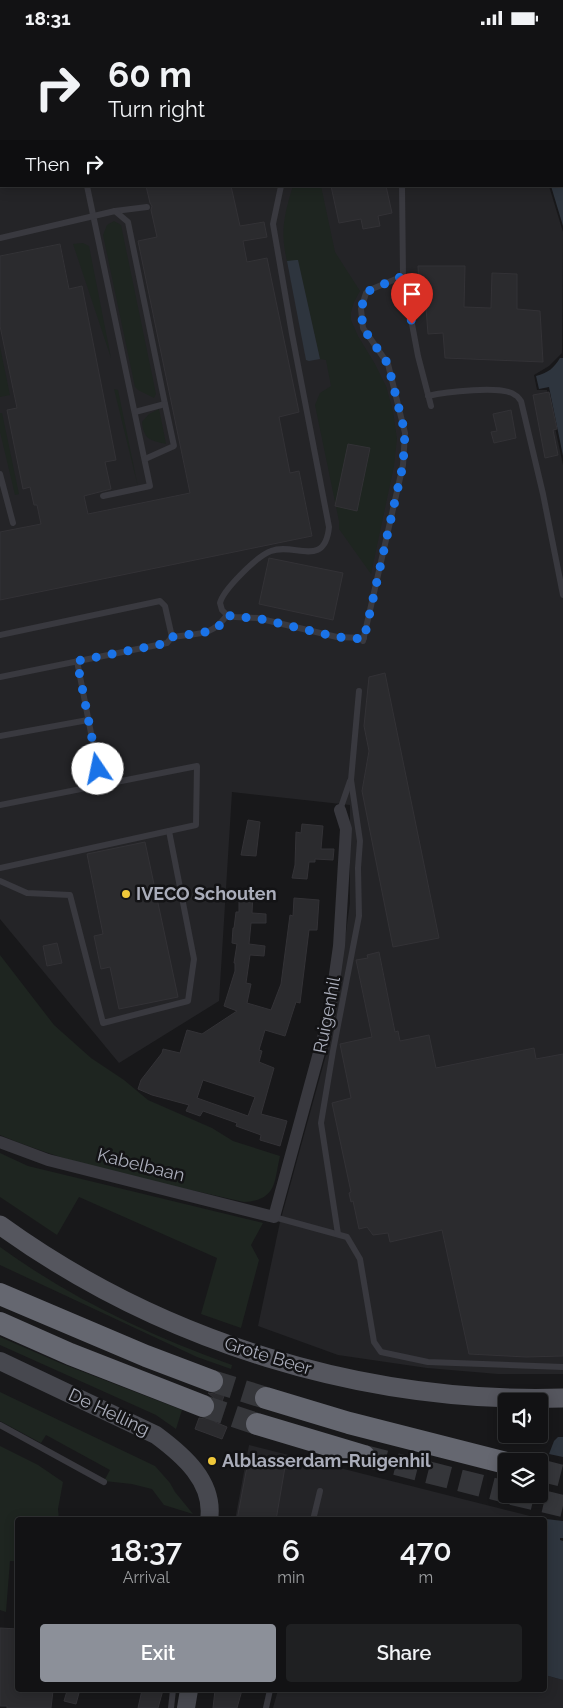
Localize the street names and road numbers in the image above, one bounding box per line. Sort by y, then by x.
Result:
street label: Ruigenhil [309,975,344,1055]
street label: Kabelbaan [95,1144,187,1185]
street label: Grote Beer [222,1332,315,1379]
street label: De Helling [65,1384,153,1439]

